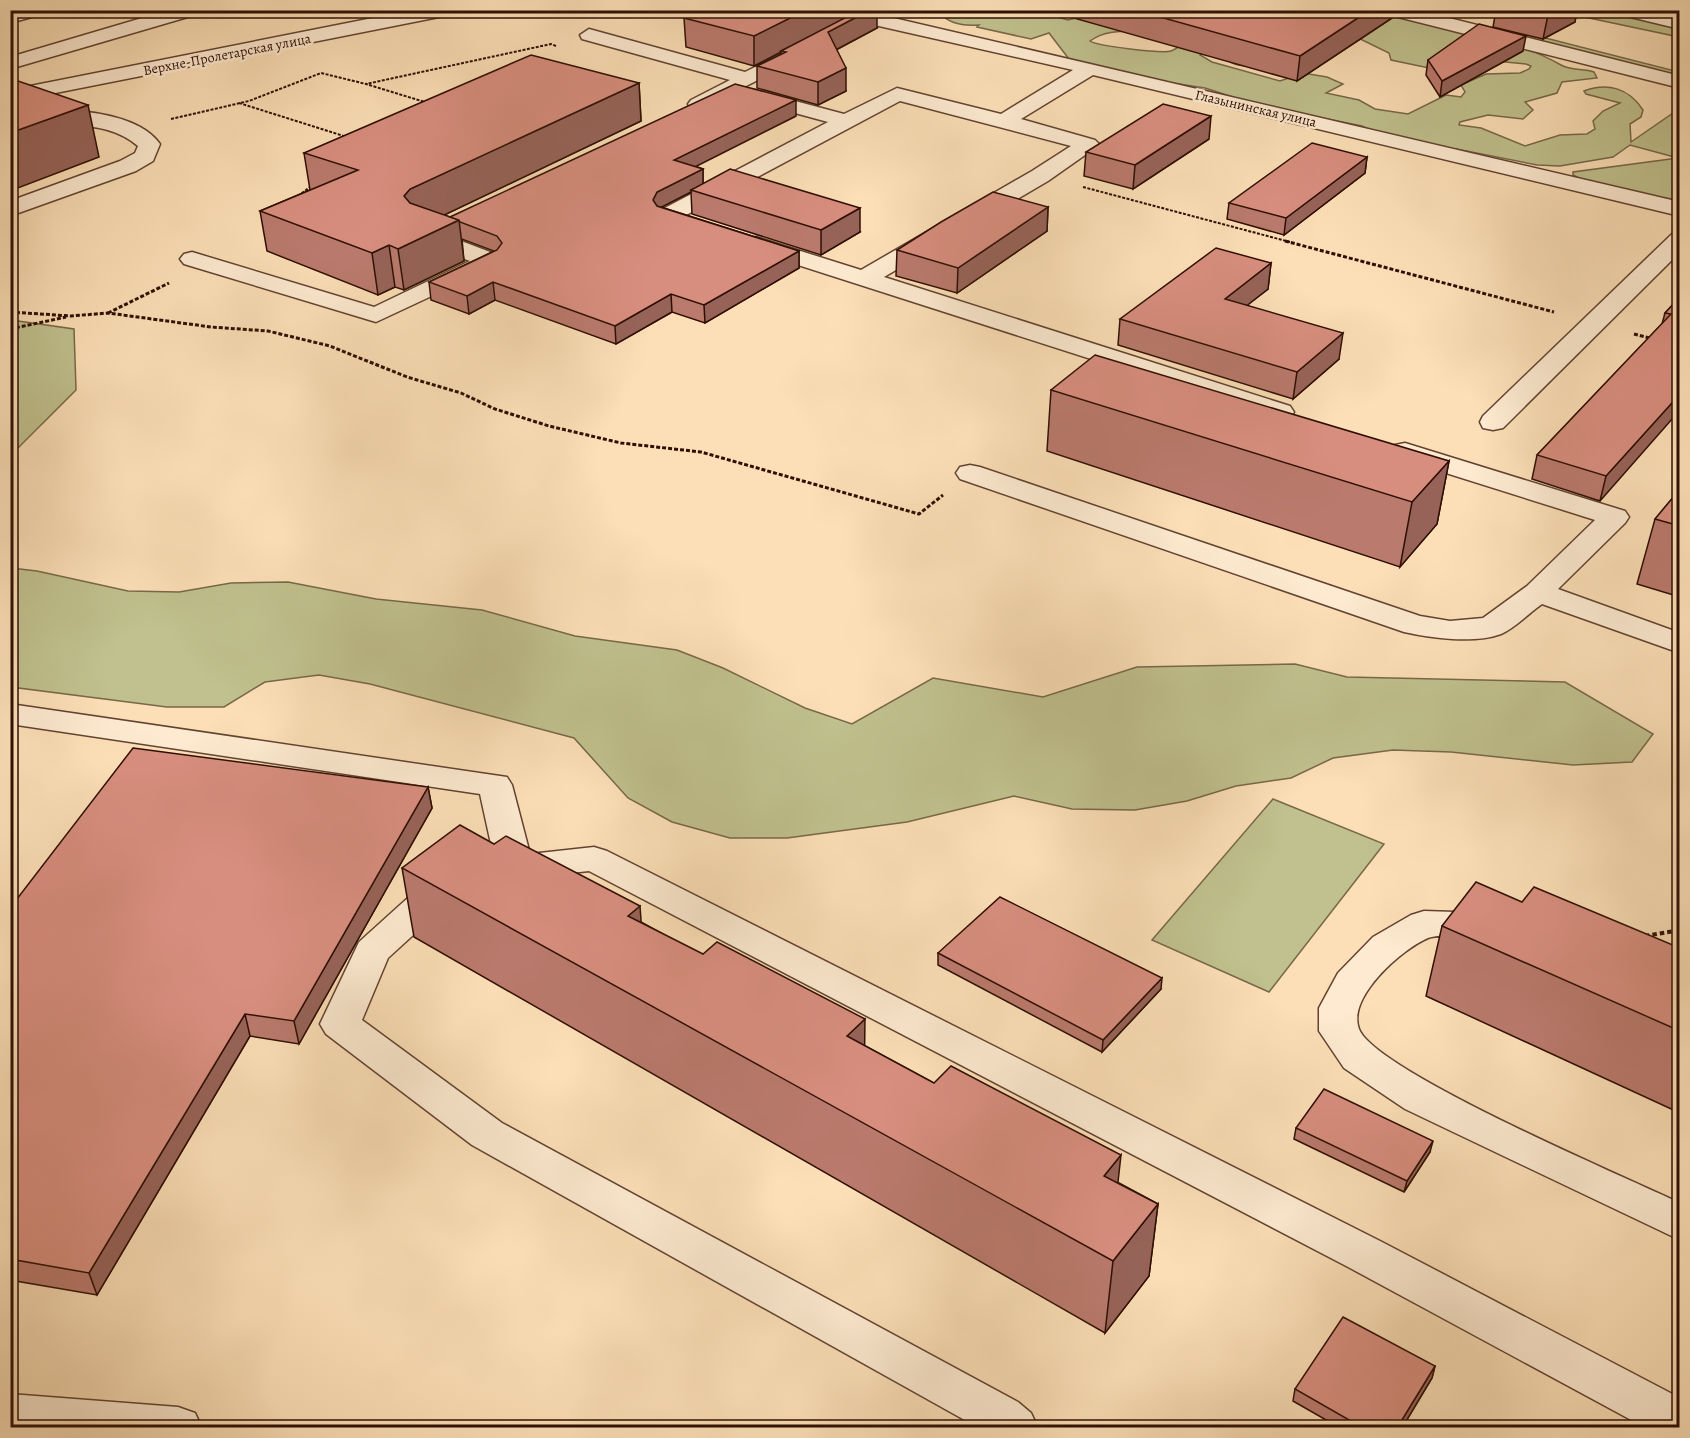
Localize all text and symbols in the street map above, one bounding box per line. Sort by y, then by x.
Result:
street label: Верхне-Пролетарская улица [142,29,313,80]
street label: Глазынинская улица [1193,85,1319,132]

